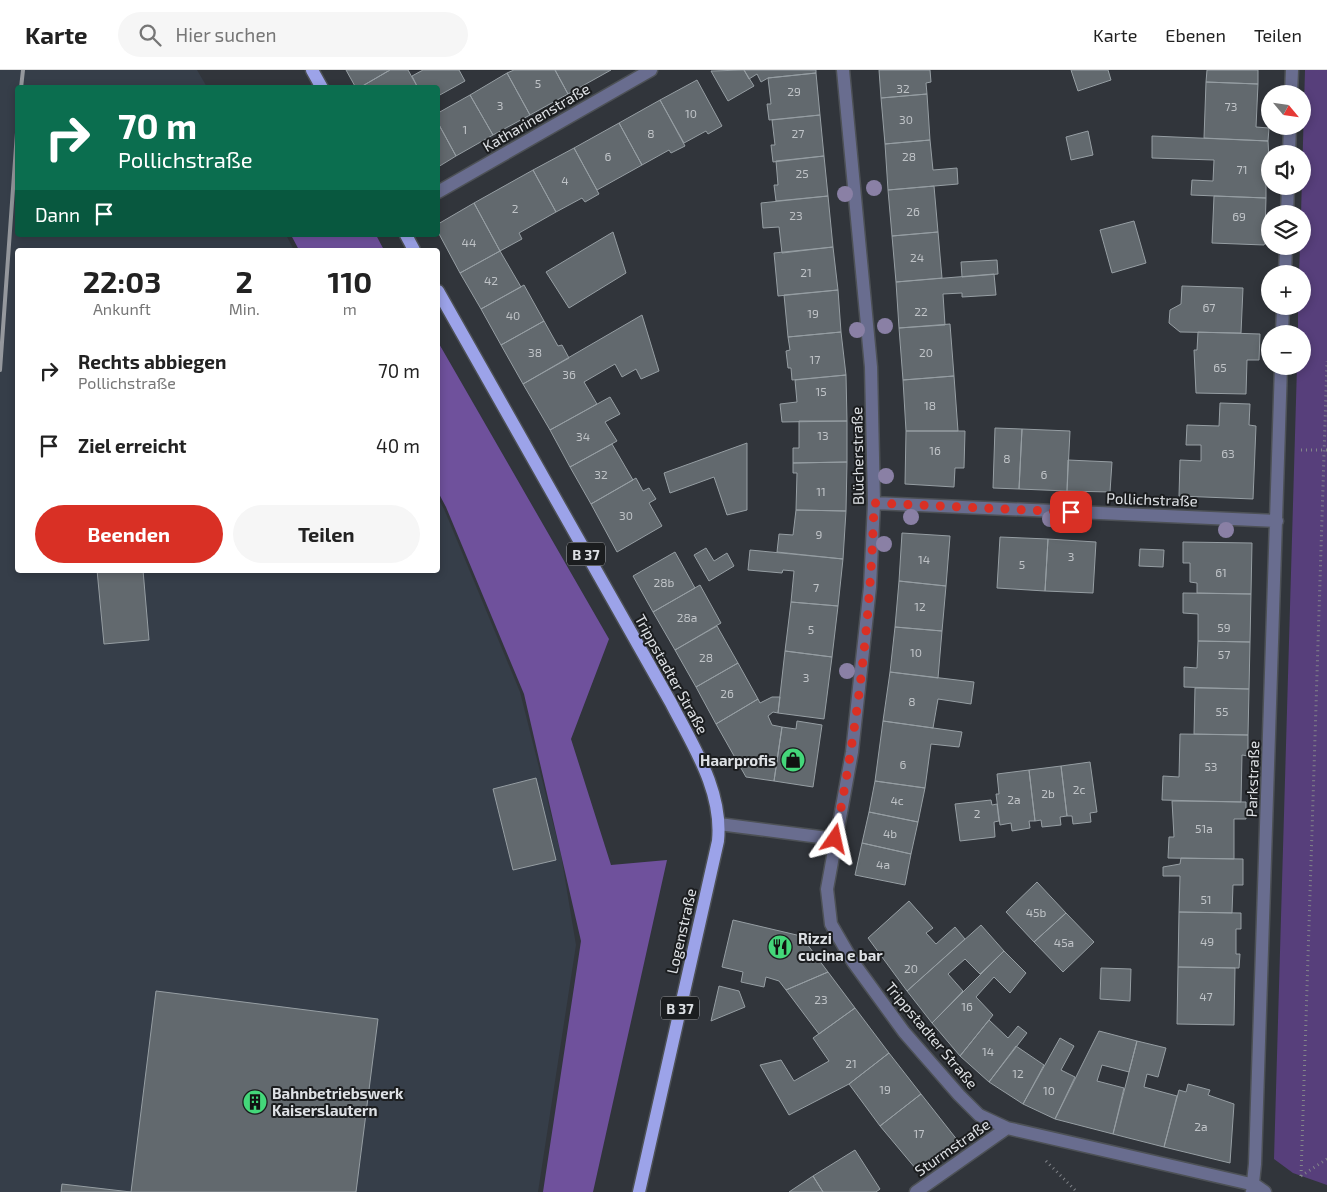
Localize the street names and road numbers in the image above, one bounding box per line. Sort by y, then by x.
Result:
street label: Katharinenstraße [479,79,593,155]
street label: Blücherstraße [847,407,867,505]
street label: Pollichstraße [1106,488,1198,510]
road number: B 37 [567,542,605,566]
street label: Trippstadter Straße [632,611,712,737]
street label: Parkstraße [1242,740,1262,818]
street label: Logenstraße [662,887,700,975]
street label: Trippstadter Straße [882,978,982,1092]
road number: B 37 [661,996,699,1020]
street label: Sturmstraße [911,1115,993,1179]

